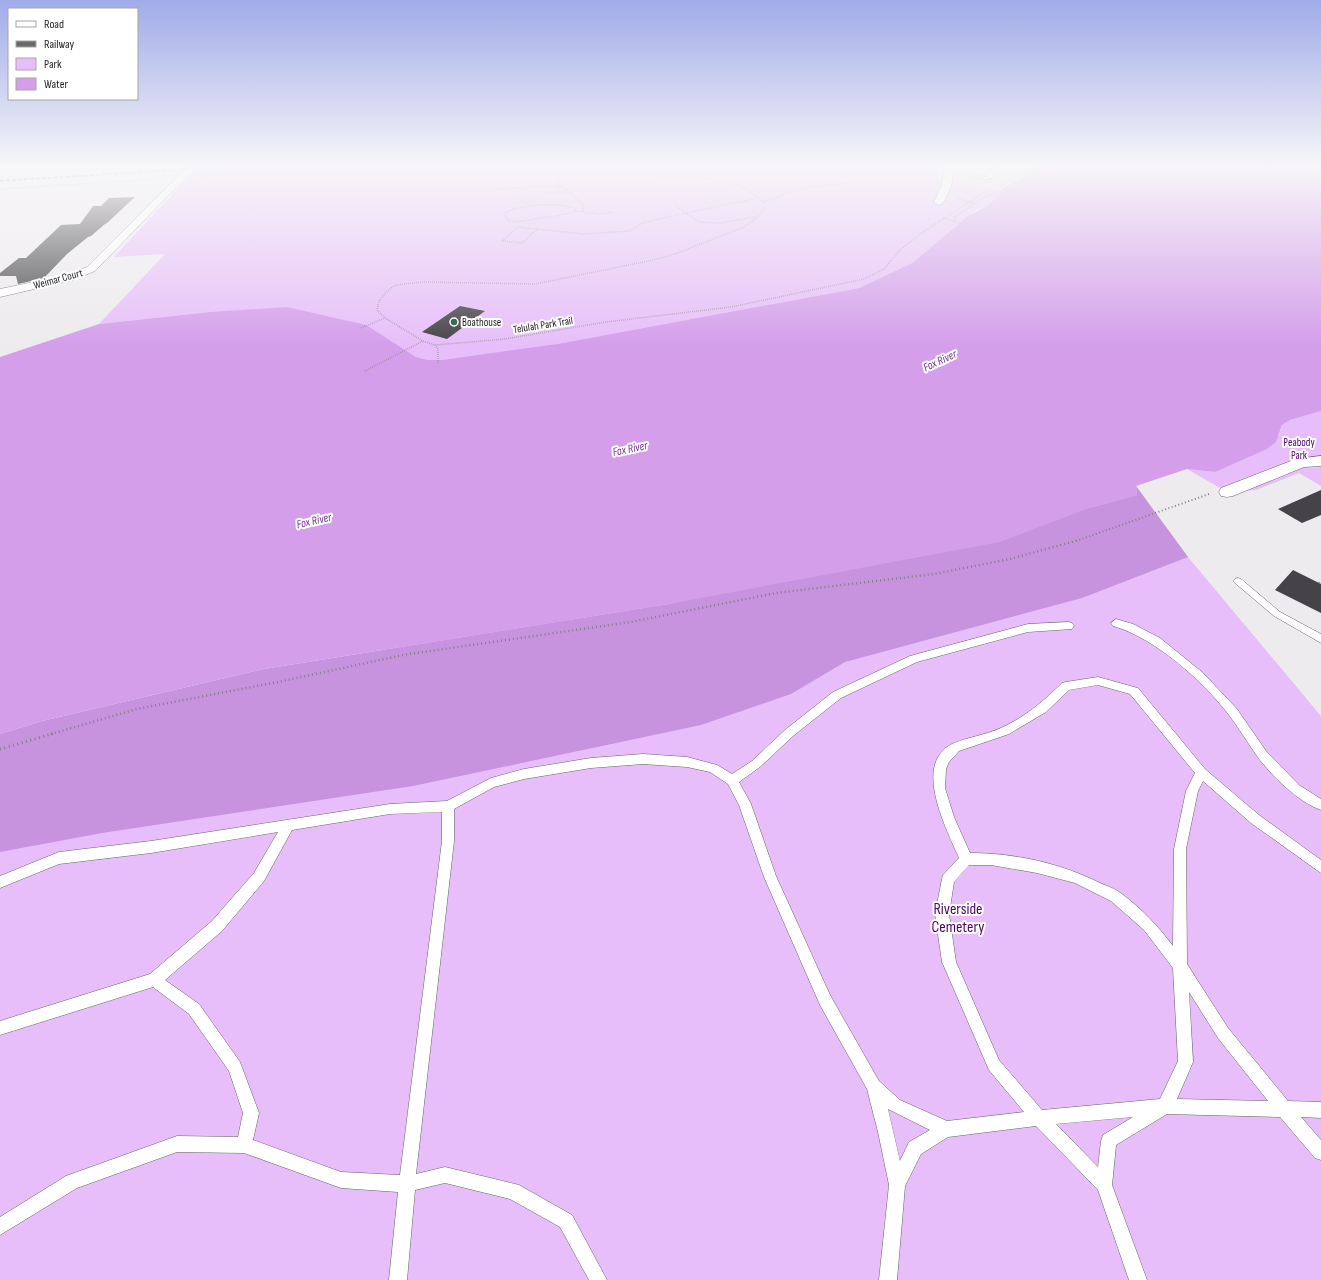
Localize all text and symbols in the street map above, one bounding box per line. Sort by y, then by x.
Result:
legend [8,8,138,100]
text: Road [44,17,64,32]
text: Railway [44,37,75,52]
text: Park [44,57,62,72]
text: Water [44,77,68,92]
street label: Weimar Court [32,266,85,292]
street label: Telulah Park Trail [512,314,574,336]
place label: Boathouse [462,316,501,329]
marker: Boathouse [449,317,459,327]
water label: Fox River [921,346,960,375]
park label: Peabody Park [1283,436,1315,462]
water label: Fox River [611,438,650,460]
water label: Fox River [295,510,334,532]
park label: Riverside Cemetery [932,900,984,937]

